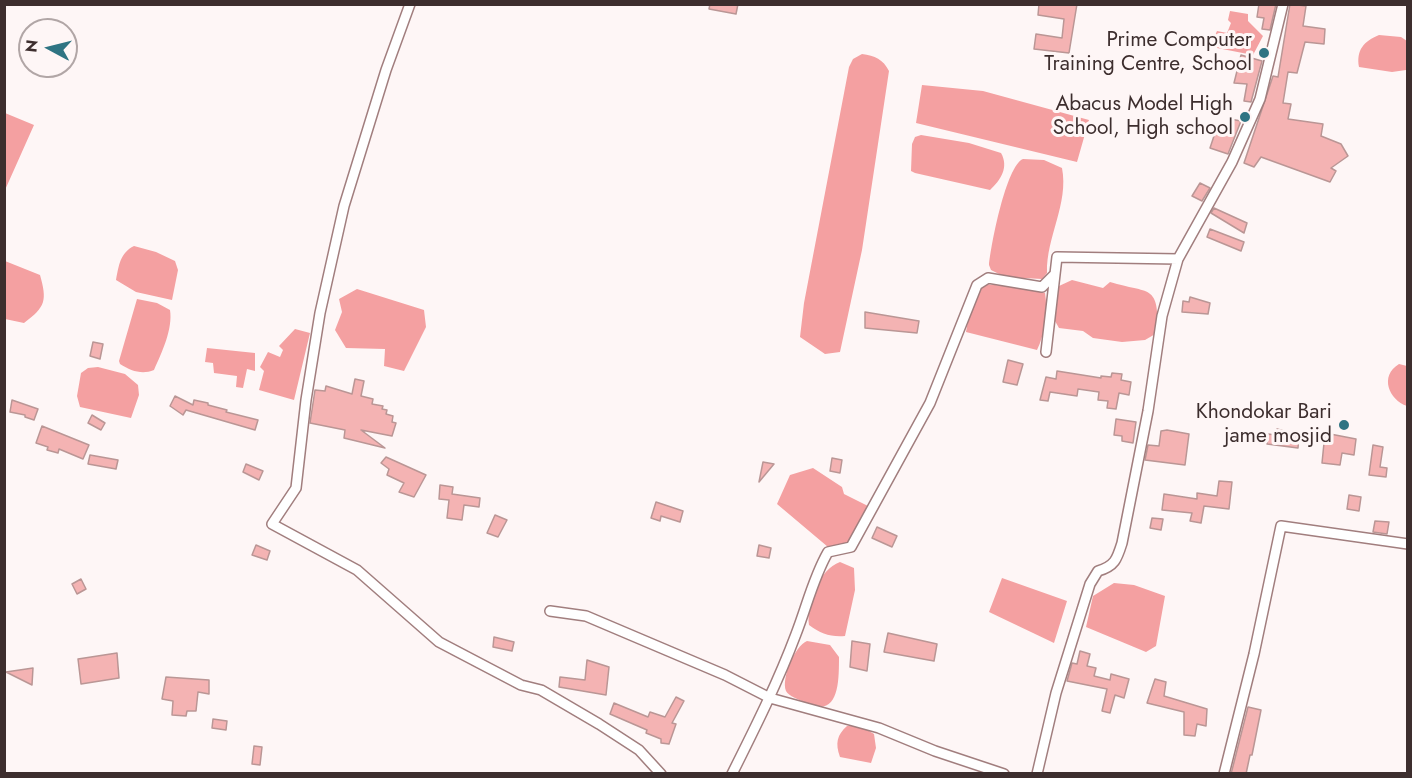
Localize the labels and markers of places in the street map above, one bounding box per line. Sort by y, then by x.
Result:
place label: Prime Computer Training Centre, School [1044,28,1252,78]
marker: Prime Computer Training Centre, School [1257,46,1271,60]
place label: Abacus Model High School, High school [1053,92,1233,142]
marker: Abacus Model High School, High school [1238,110,1252,124]
place label: Khondokar Bari jame mosjid [1196,400,1332,450]
marker: Khondokar Bari jame mosjid [1337,418,1351,432]

